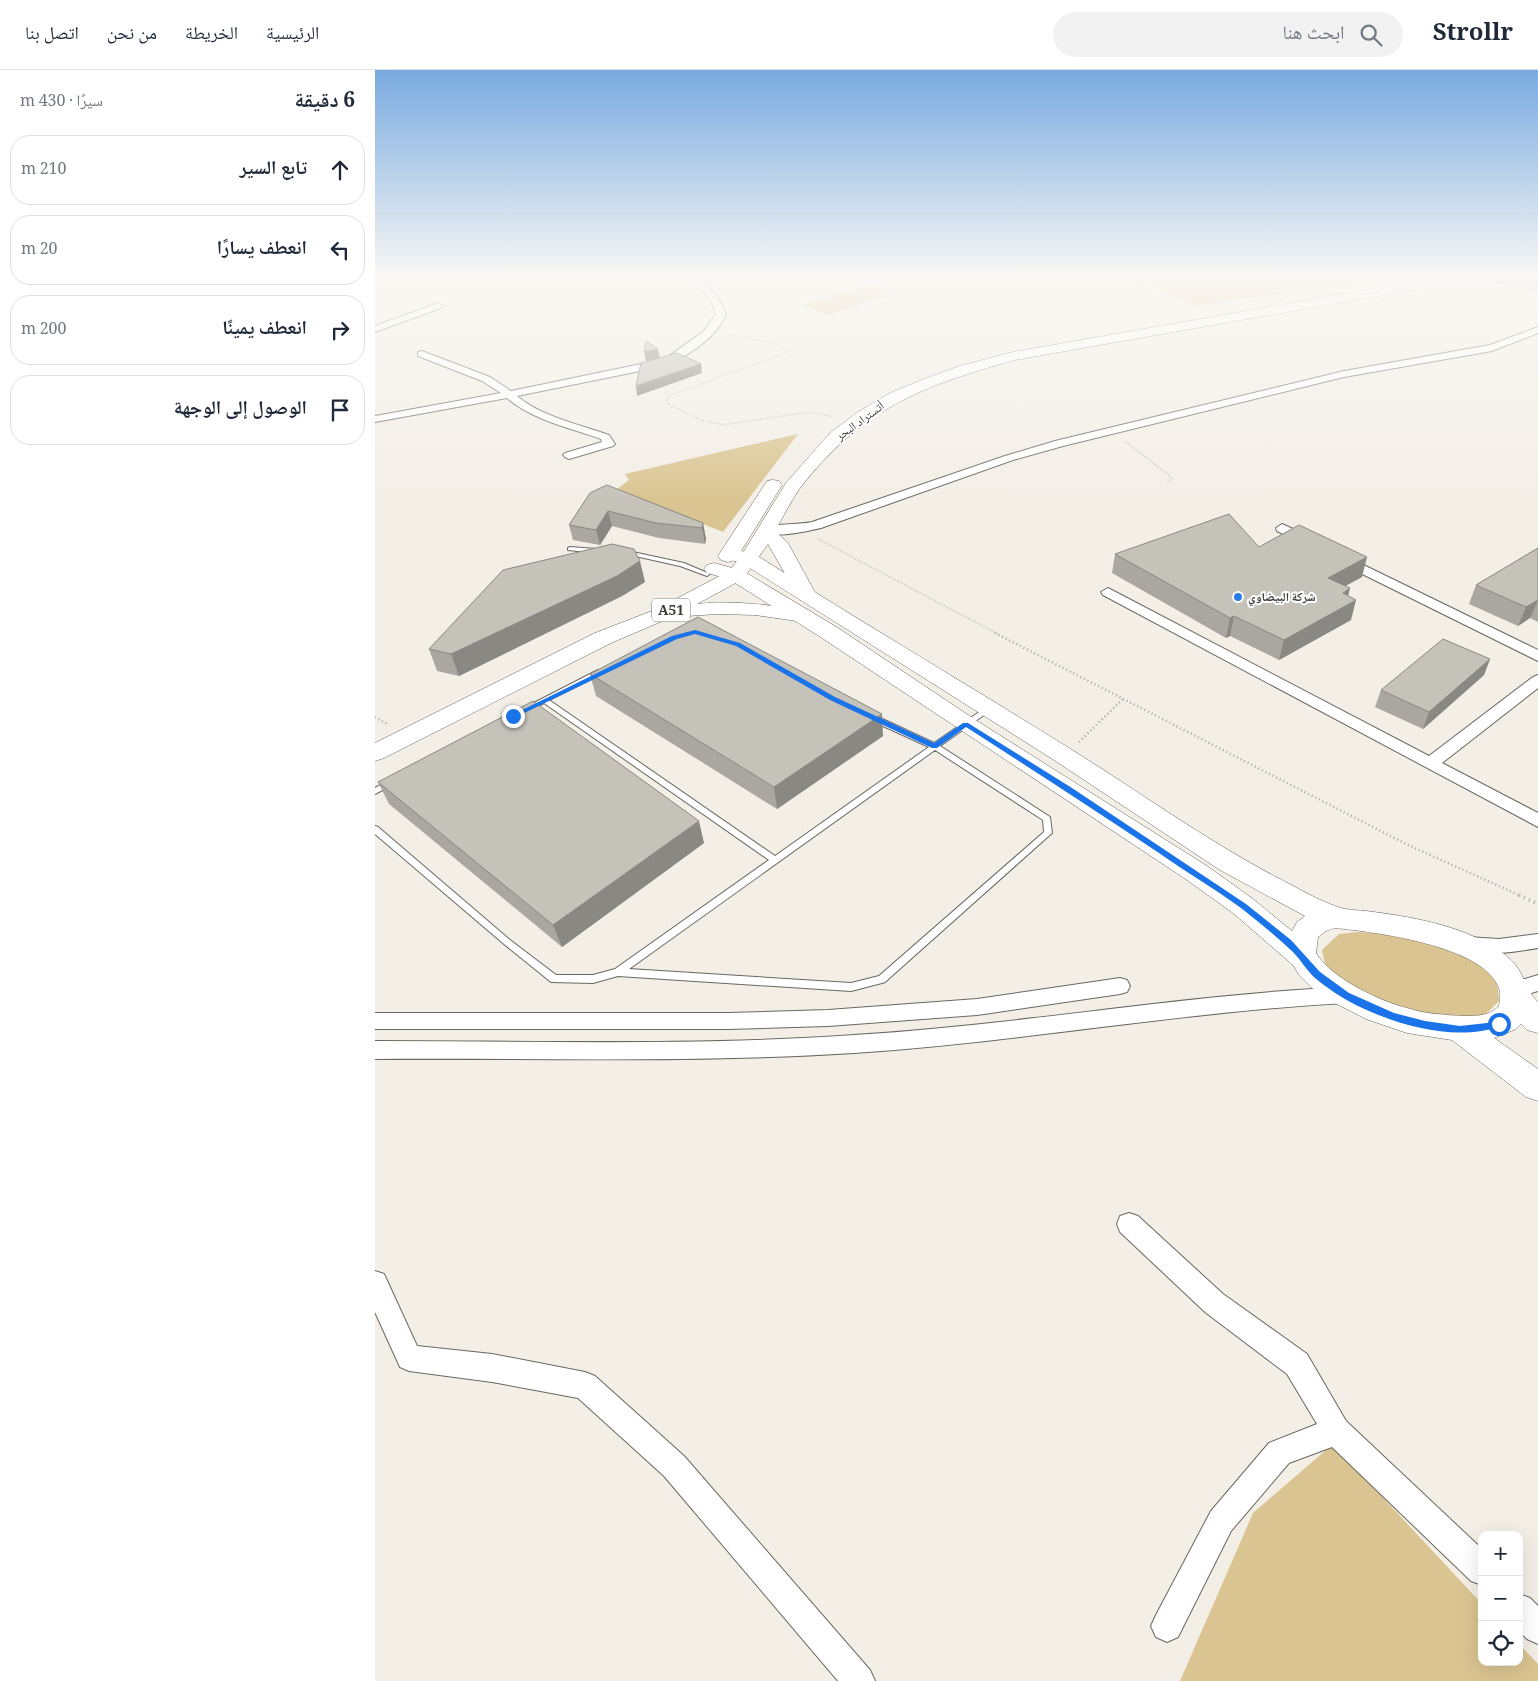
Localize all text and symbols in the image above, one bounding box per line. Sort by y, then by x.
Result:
search box [1053,12,1403,57]
text: Strollr [1433,14,1513,55]
text: ابحث هنا [1283,19,1345,51]
text: اتصل بنا [25,20,79,50]
text: من نحن [107,20,157,50]
text: الخريطة [185,20,238,50]
text: الرئيسية [266,20,319,50]
icon: search [1357,21,1385,49]
text: 6 دقيقة [295,85,355,120]
text: سيرًا · 430 m [20,89,103,116]
text: تابع السير [239,154,307,186]
icon: ahead [326,156,354,184]
text: 210 m [21,157,67,184]
text: انعطف يسارًا [217,234,307,266]
icon: left [326,236,354,264]
text: 20 m [21,237,58,264]
text: انعطف يمينًا [222,314,307,346]
icon: right [326,316,354,344]
text: 200 m [21,317,67,344]
text: الوصول إلى الوجهة [174,394,307,426]
icon: arrive [326,396,354,424]
street label: أتستراد البحر [831,397,890,448]
place label: شركة البيضاوي [1248,588,1316,609]
marker: شركة البيضاوي [1232,591,1244,603]
road number: A51 [652,598,690,622]
route end [502,705,525,728]
route start [1488,1013,1511,1036]
map controls [1478,1531,1523,1666]
button: + [1478,1531,1523,1576]
button: − [1478,1576,1523,1621]
button: locate [1478,1621,1523,1666]

